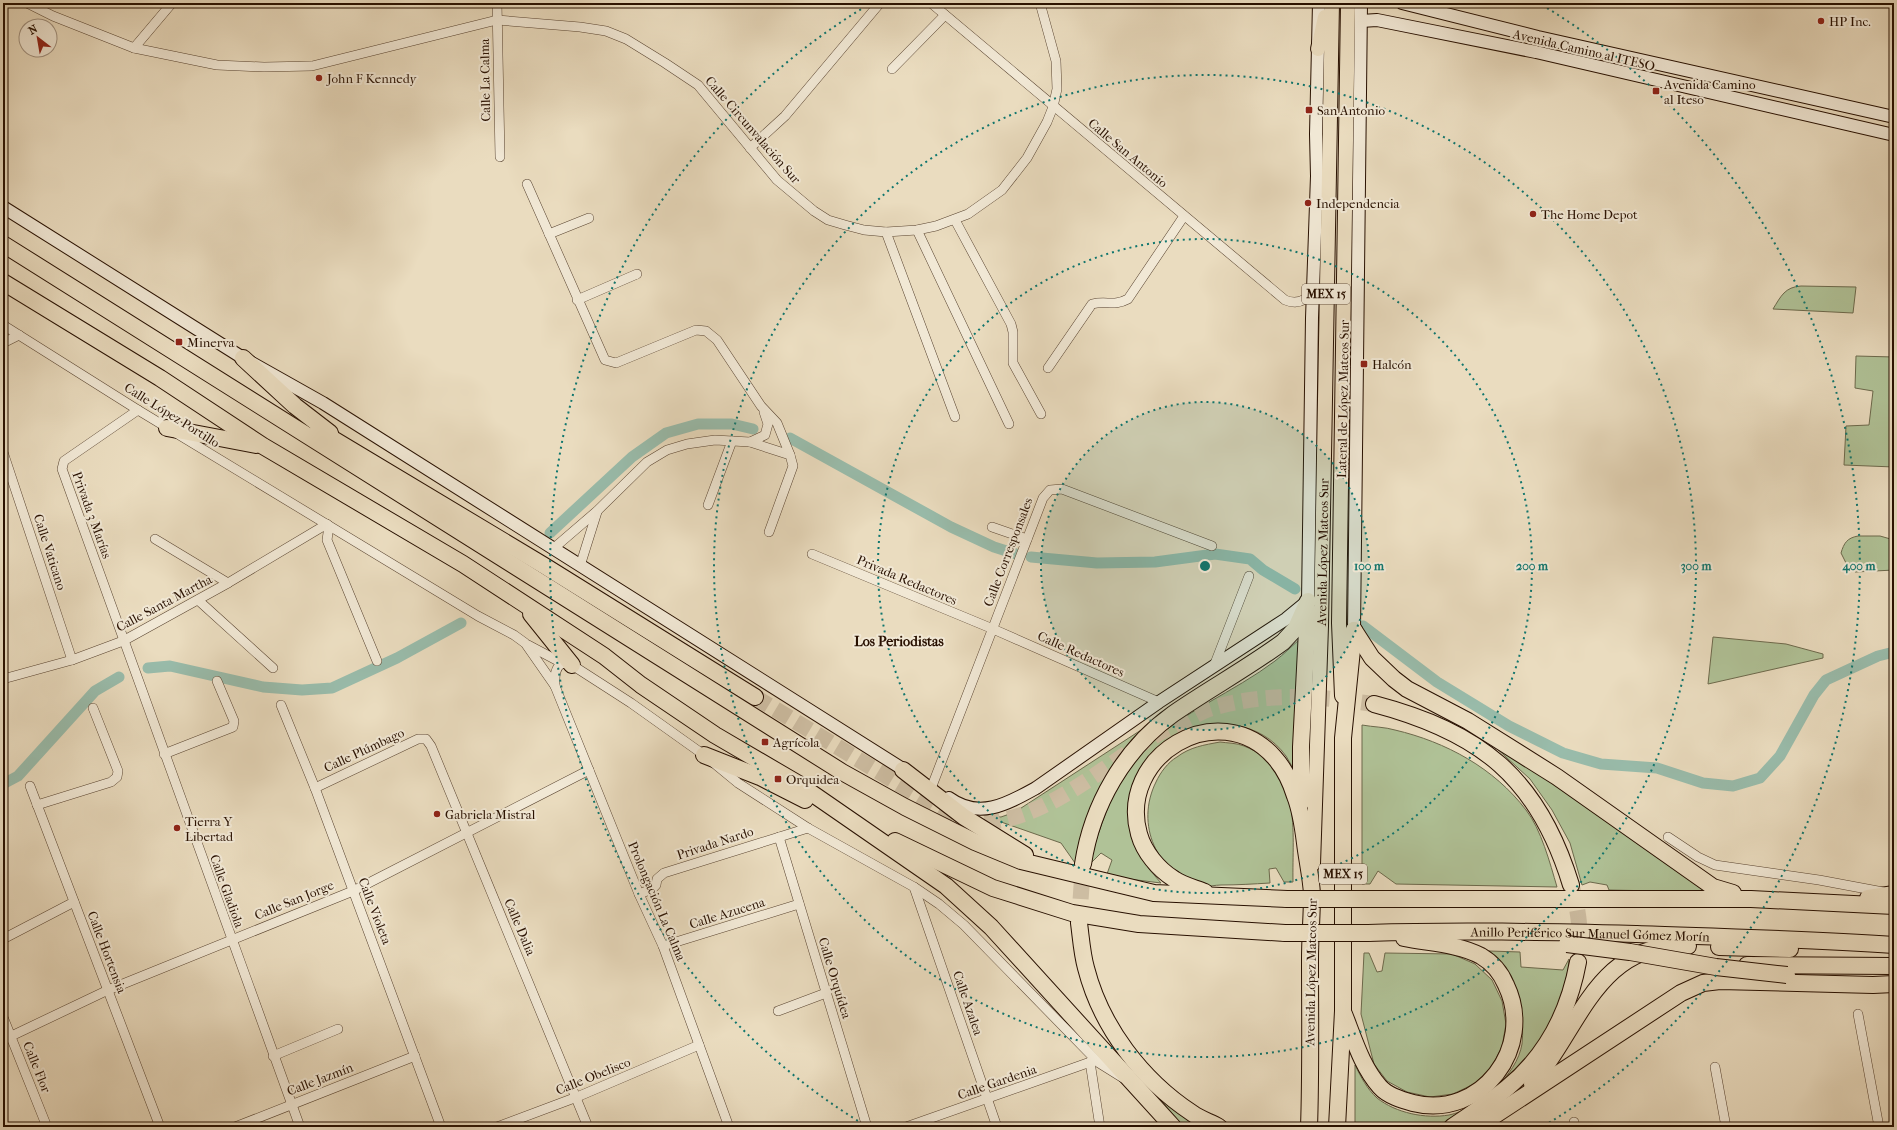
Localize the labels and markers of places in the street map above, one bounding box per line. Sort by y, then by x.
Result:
place label: HP Inc. [1829,14,1871,29]
marker: HP Inc. [1816,16,1826,26]
place label: John F Kennedy [326,71,418,86]
marker: John F Kennedy [314,73,324,83]
place label: Avenida Camino al Iteso [1663,77,1756,107]
marker: Avenida Camino al Iteso [1651,86,1661,96]
place label: San Antonio [1317,103,1385,118]
marker: San Antonio [1304,105,1314,115]
place label: Independencia [1316,196,1401,211]
marker: Independencia [1303,198,1313,208]
place label: The Home Depot [1541,207,1638,222]
marker: The Home Depot [1528,209,1538,219]
place label: Minerva [187,335,236,350]
marker: Minerva [174,337,184,347]
place label: Halcón [1372,357,1412,372]
marker: Halcón [1359,359,1369,369]
centre of rings [1198,559,1212,573]
place label: Agrícola [772,735,821,750]
marker: Agrícola [760,737,770,747]
place label: Orquidea [786,772,840,787]
marker: Orquidea [773,774,783,784]
place label: Gabriela Mistral [445,807,536,822]
marker: Gabriela Mistral [432,809,442,819]
place label: Tierra Y Libertad [185,814,234,844]
marker: Tierra Y Libertad [172,823,182,833]

